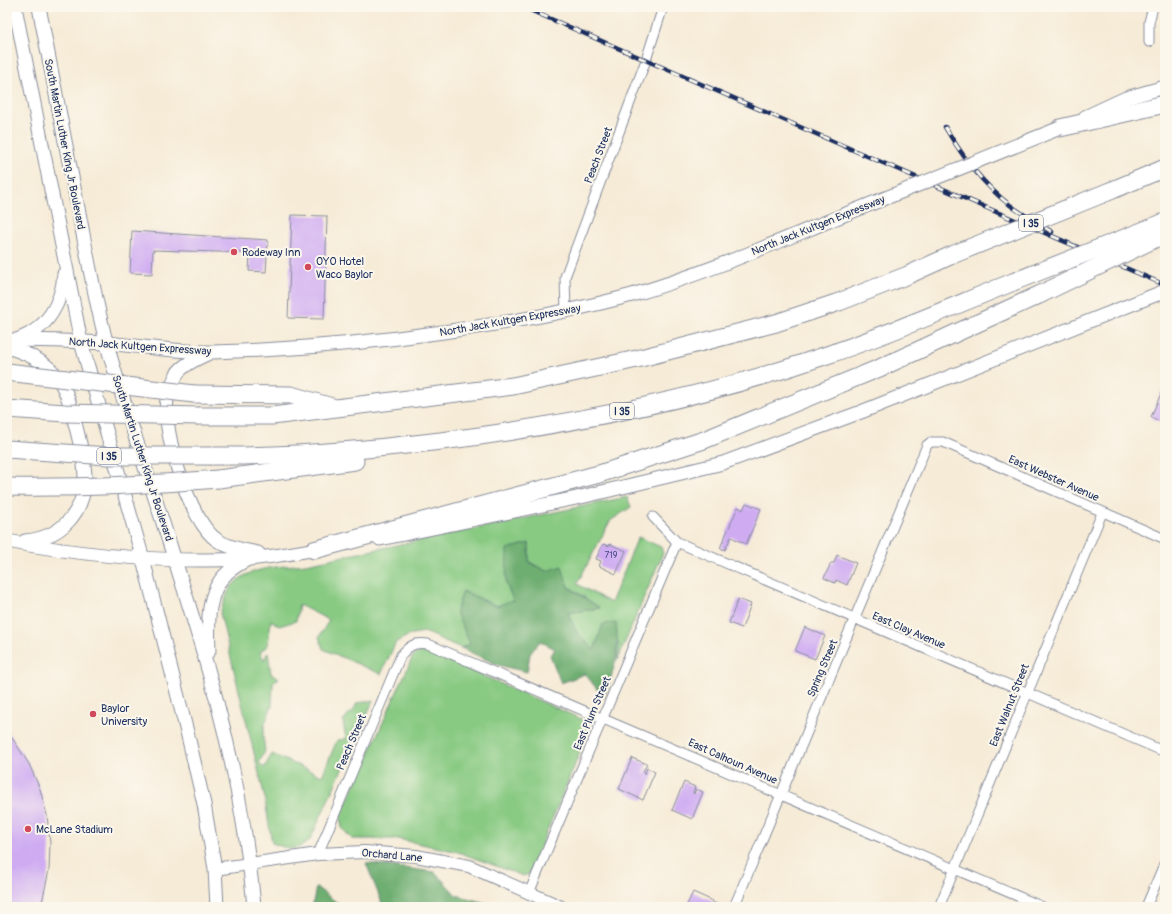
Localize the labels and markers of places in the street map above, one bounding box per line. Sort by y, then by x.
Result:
place label: Rodeway Inn [242,246,300,259]
marker: Rodeway Inn [229,247,239,257]
place label: OYO Hotel Waco Baylor [316,255,373,281]
marker: OYO Hotel Waco Baylor [303,262,313,272]
place label: Baylor University [101,702,147,728]
marker: Baylor University [88,709,98,719]
place label: McLane Stadium [36,823,113,836]
marker: McLane Stadium [23,824,33,834]

